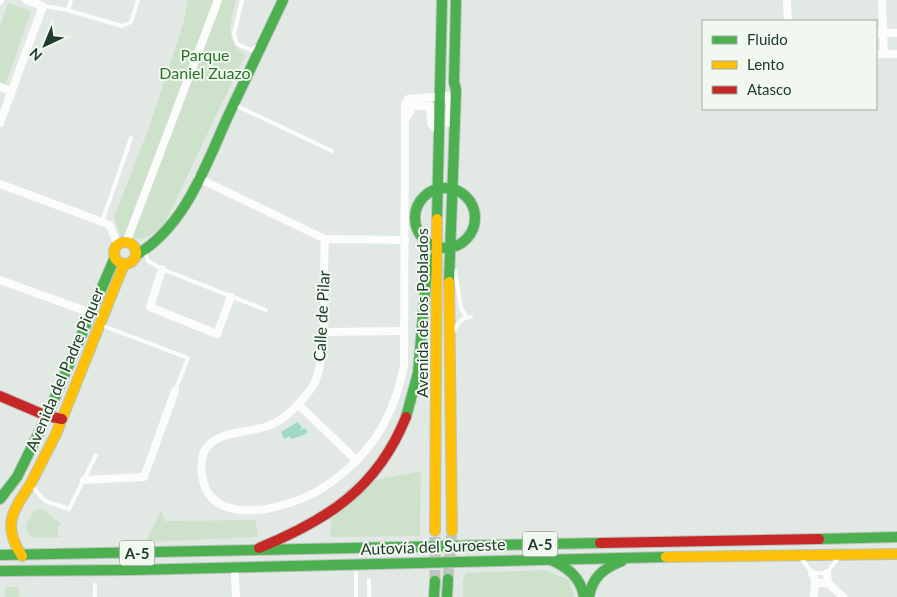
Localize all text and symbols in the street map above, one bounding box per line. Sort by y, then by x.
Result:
north arrow [20,20,70,70]
legend [702,20,877,110]
text: Fluido [747,30,788,48]
text: N [26,45,45,65]
park label: Parque Daniel Zuazo [159,45,251,82]
text: Lento [747,55,784,73]
text: Atasco [747,80,792,98]
street label: Avenida de los Poblados [412,228,431,398]
street label: Calle de Pilar [309,270,333,362]
street label: Avenida del Padre Piquer [21,284,107,454]
road number: A-5 [522,532,558,556]
street label: Autovía del Suroeste [360,534,506,558]
road number: A-5 [120,540,154,566]

